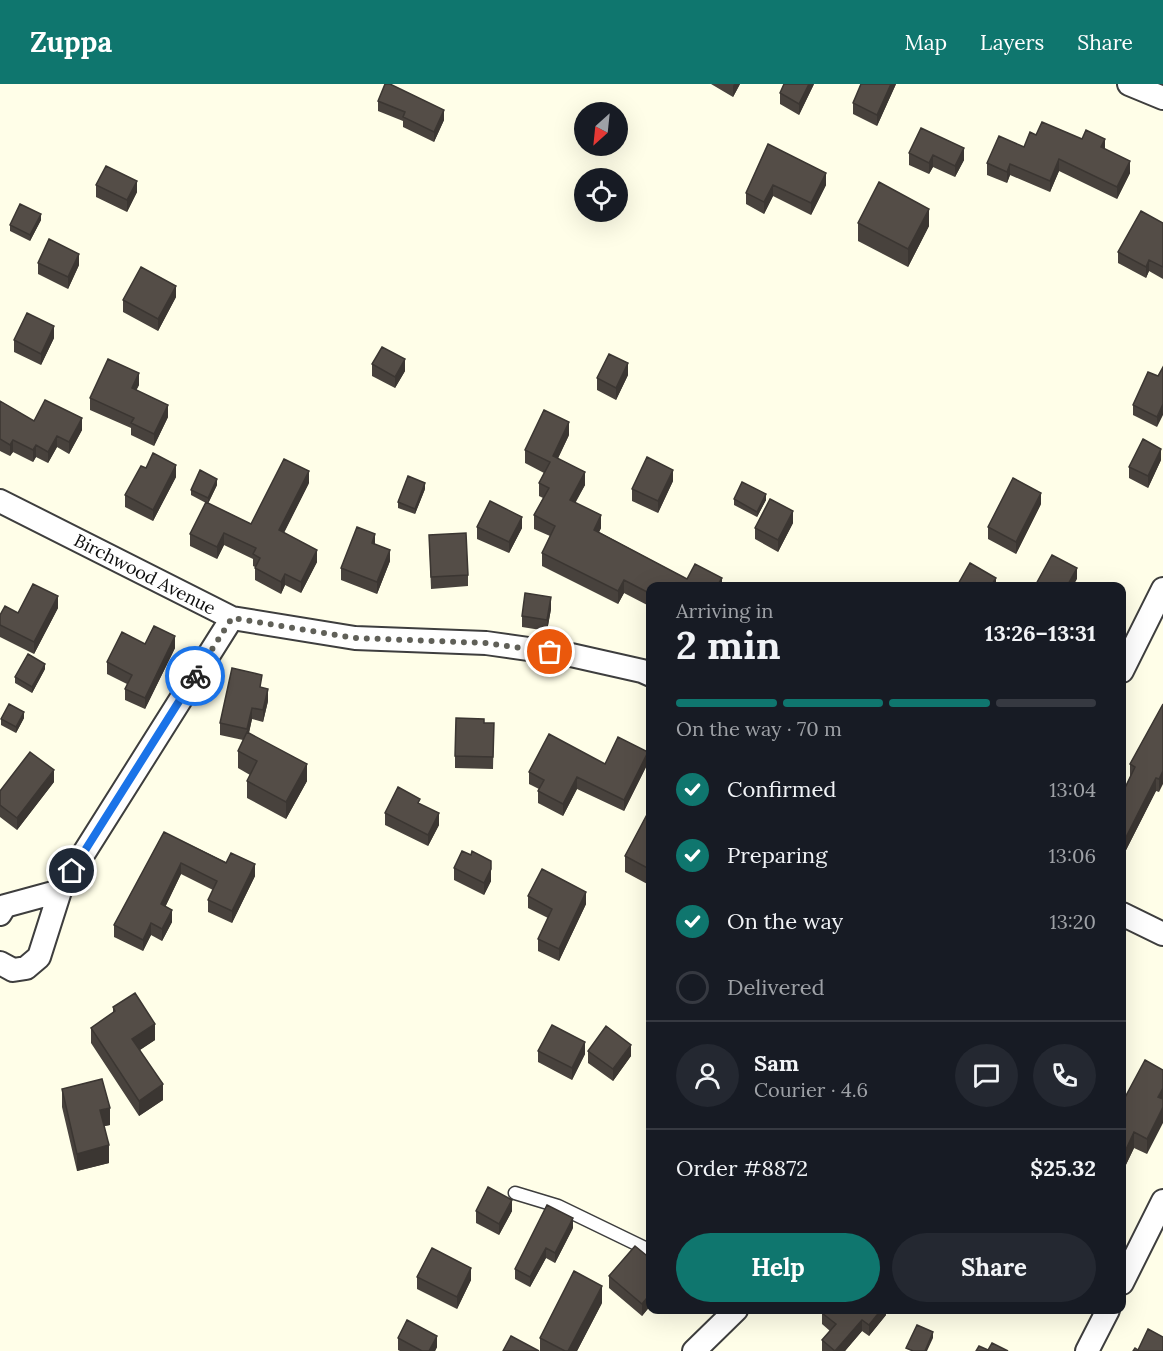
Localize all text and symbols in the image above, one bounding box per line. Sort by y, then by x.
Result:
text: Zuppa [30,24,112,60]
text: Map [904,29,947,56]
text: Layers [980,29,1044,56]
text: Share [1077,29,1133,56]
north arrow [574,102,628,156]
map controls [574,102,628,222]
button: locate [574,168,628,222]
street label: Birchwood Avenue [70,528,220,620]
text: Arriving in [676,598,773,623]
text: 13:26–13:31 [984,619,1096,647]
text: 2 min [676,620,781,670]
pin [524,626,575,677]
icon: bag [533,635,566,668]
courier [165,646,225,706]
icon: bike [179,660,212,693]
text: On the way · 70 m [676,716,842,741]
icon: check [676,773,709,806]
text: Confirmed [727,775,836,803]
text: 13:04 [1049,777,1096,802]
icon: check [676,839,709,872]
text: Preparing [727,841,827,869]
text: 13:06 [1049,843,1096,868]
pin [46,845,97,896]
icon: home [55,854,88,887]
icon: check [676,905,709,938]
text: On the way [727,907,843,935]
text: 13:20 [1049,909,1096,934]
text: Delivered [727,973,825,1001]
button: person [676,1044,739,1107]
button: chat [955,1044,1018,1107]
button: phone [1033,1044,1096,1107]
text: Sam [754,1049,799,1077]
text: Courier · 4.6 [754,1077,868,1102]
text: Order #8872 [676,1154,808,1182]
text: $25.32 [1030,1154,1096,1182]
button: Help [676,1233,880,1302]
button: Share [892,1233,1096,1302]

